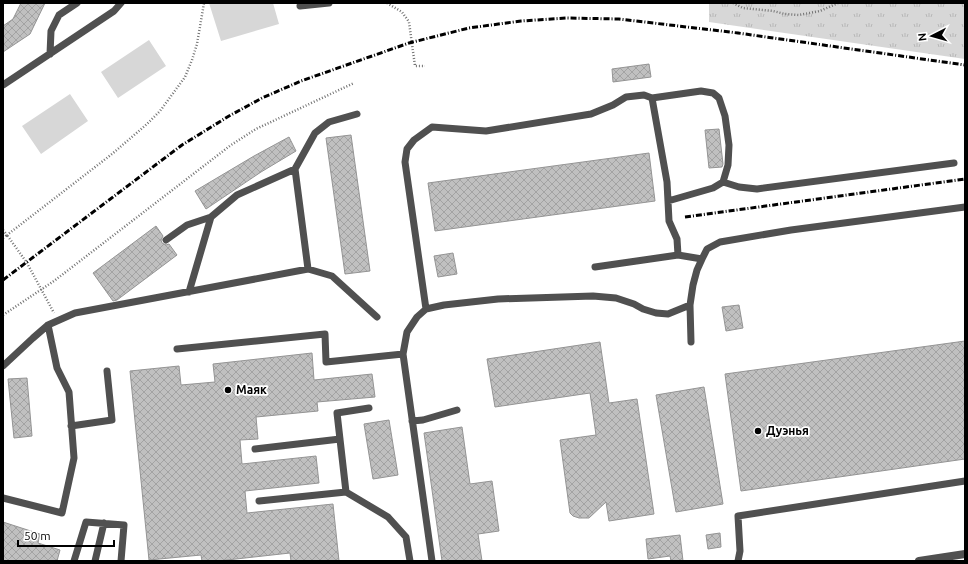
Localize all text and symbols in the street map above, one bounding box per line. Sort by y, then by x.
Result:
north arrow [912,16,952,56]
text: N [916,32,928,42]
place label: Маяк [236,383,267,396]
marker: Маяк [223,385,233,395]
place label: Дуэнья [766,424,809,437]
marker: Дуэнья [753,426,763,436]
scale bar [18,522,114,548]
text: 50 m [24,529,51,542]

